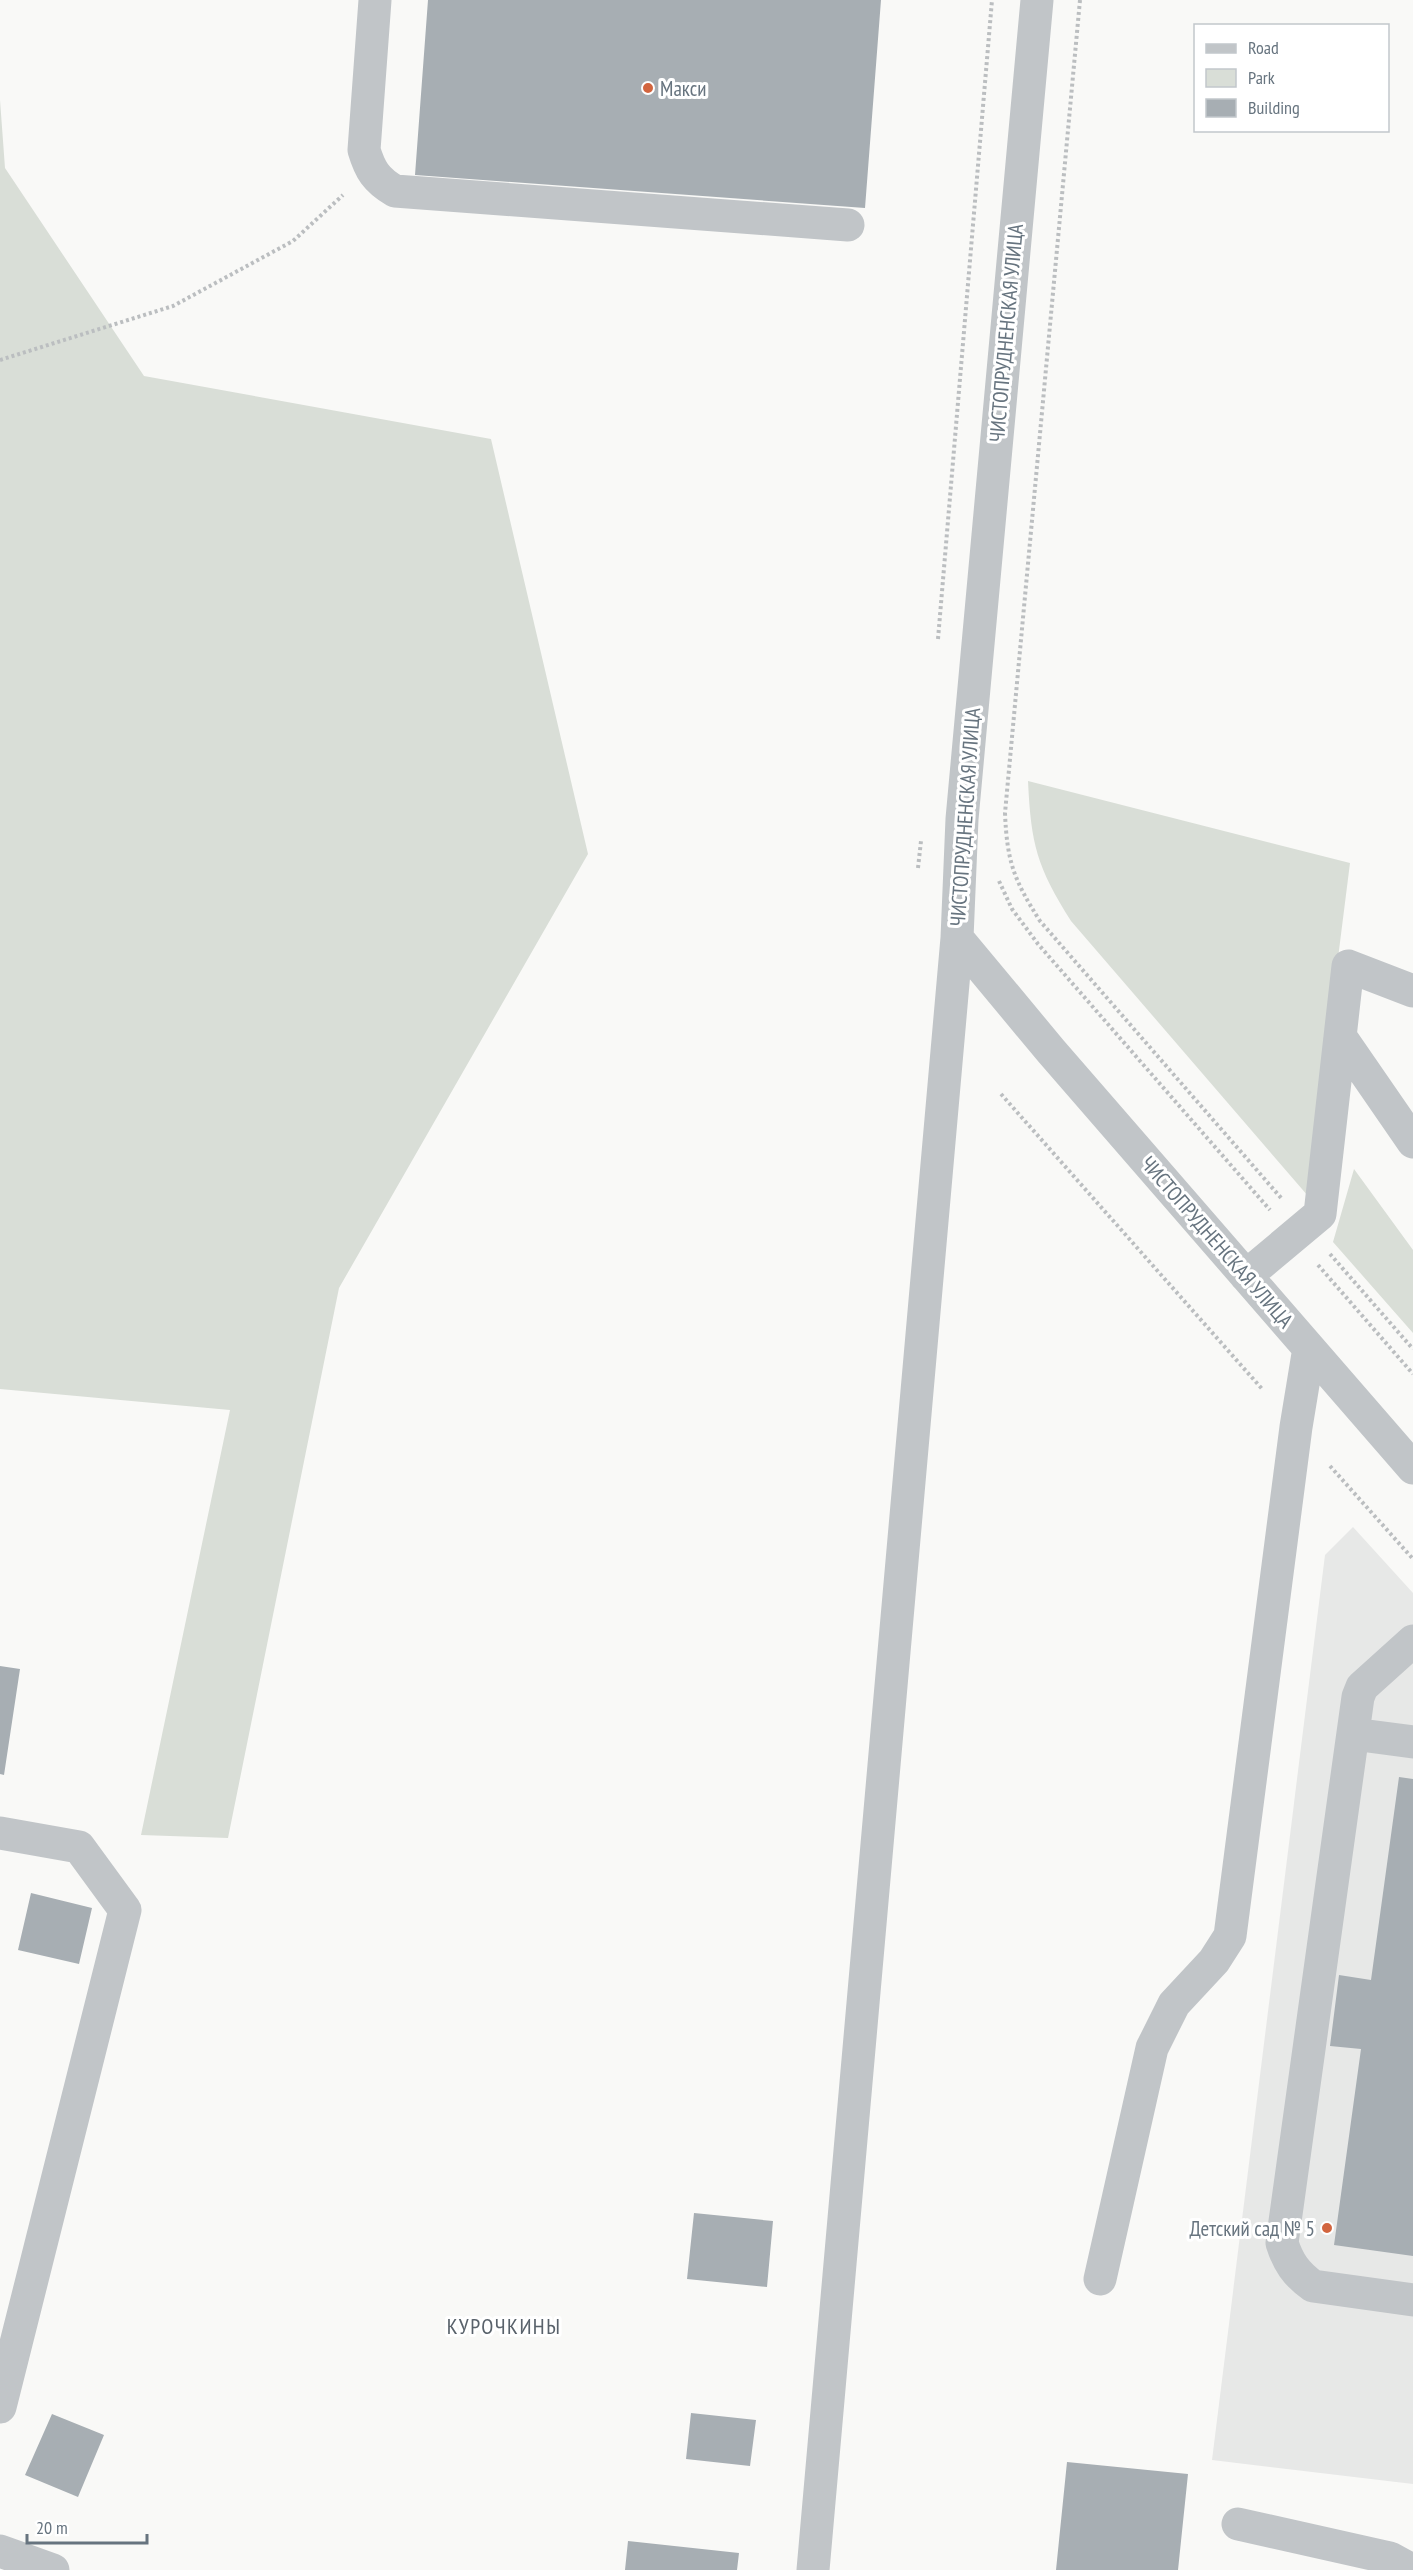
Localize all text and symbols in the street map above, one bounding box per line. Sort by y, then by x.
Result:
legend [1194,24,1389,132]
text: Road [1248,36,1279,59]
text: Park [1248,66,1275,89]
place label: Макси [660,75,706,102]
marker: Макси [641,81,655,95]
text: Building [1248,96,1300,119]
street label: ЧИСТОПРУДНЕНСКАЯ УЛИЦА [983,223,1029,443]
street label: ЧИСТОПРУДНЕНСКАЯ УЛИЦА [944,707,986,927]
street label: ЧИСТОПРУДНЕНСКАЯ УЛИЦА [1135,1151,1299,1334]
place label: Детский сад № 5 [1190,2215,1315,2242]
marker: Детский сад № 5 [1320,2221,1334,2235]
district label: КУРОЧКИНЫ [447,2312,561,2340]
scale bar [27,2507,147,2545]
text: 20 m [36,2516,68,2539]

